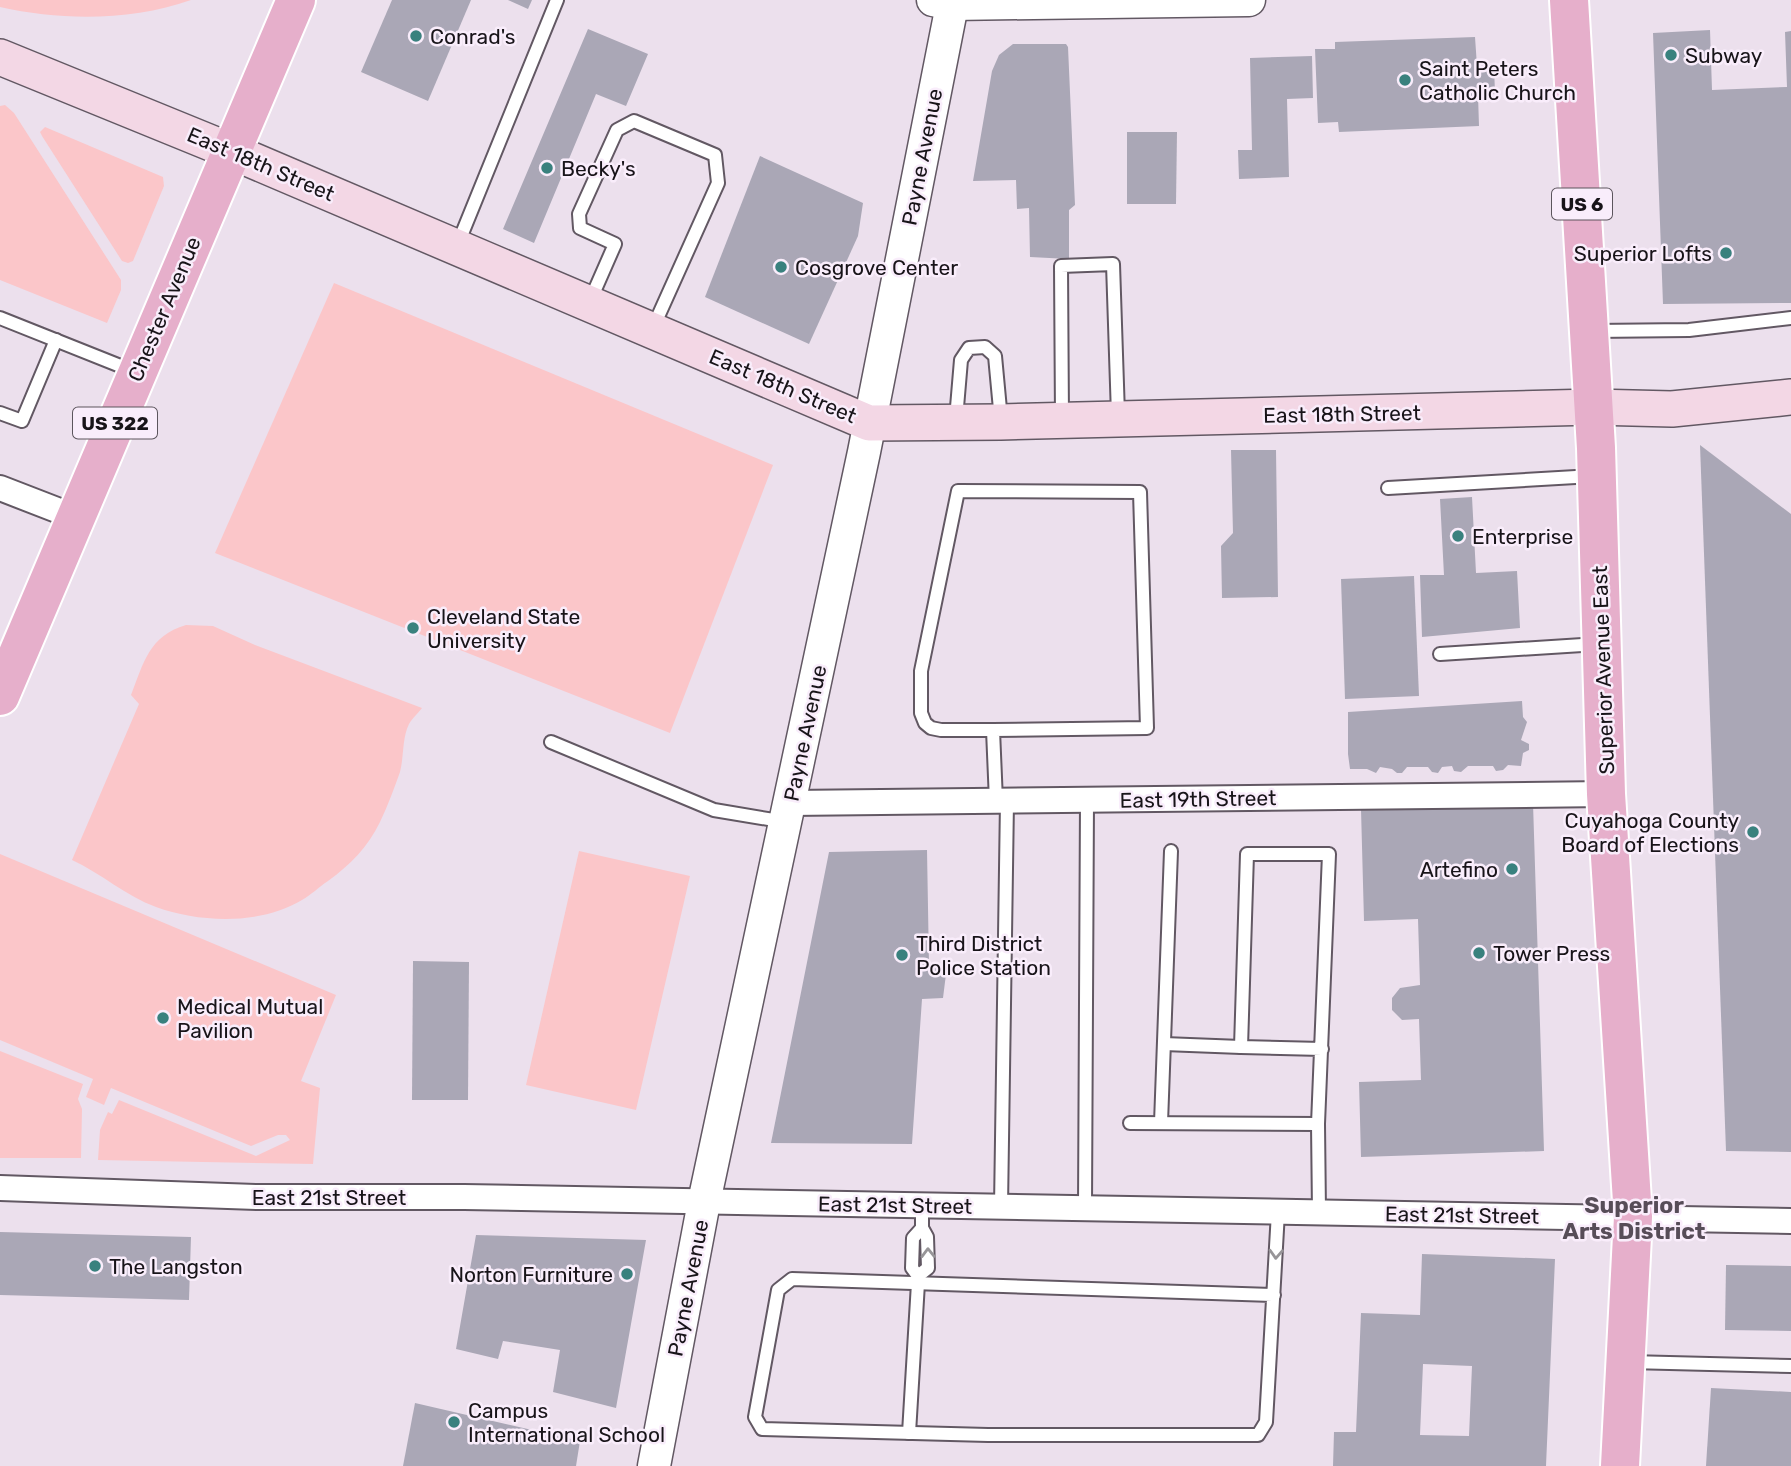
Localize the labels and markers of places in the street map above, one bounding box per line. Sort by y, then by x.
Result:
place label: Conrad's [430,24,516,49]
marker: Conrad's [408,28,424,44]
place label: Subway [1685,43,1763,68]
marker: Subway [1663,47,1679,63]
place label: Saint Peters Catholic Church [1419,56,1576,105]
marker: Saint Peters Catholic Church [1397,72,1413,88]
place label: Becky's [561,156,636,181]
marker: Becky's [539,160,555,176]
place label: Superior Lofts [1574,241,1712,266]
marker: Superior Lofts [1718,245,1734,261]
place label: Cosgrove Center [795,255,958,280]
marker: Cosgrove Center [773,259,789,275]
place label: Enterprise [1472,524,1573,549]
marker: Enterprise [1450,528,1466,544]
place label: Cleveland State University [427,604,580,653]
marker: Cleveland State University [405,620,421,636]
place label: Cuyahoga County Board of Elections [1561,808,1739,857]
marker: Cuyahoga County Board of Elections [1745,824,1761,840]
place label: Artefino [1420,857,1498,882]
marker: Artefino [1504,861,1520,877]
place label: Third District Police Station [916,931,1051,980]
place label: Tower Press [1493,941,1610,966]
marker: Tower Press [1471,945,1487,961]
marker: Third District Police Station [894,947,910,963]
place label: Medical Mutual Pavilion [177,994,323,1043]
marker: Medical Mutual Pavilion [155,1010,171,1026]
place label: The Langston [109,1254,243,1279]
marker: The Langston [87,1258,103,1274]
place label: Norton Furniture [449,1262,613,1287]
marker: Norton Furniture [619,1266,635,1282]
place label: Campus International School [468,1398,665,1447]
marker: Campus International School [446,1414,462,1430]

